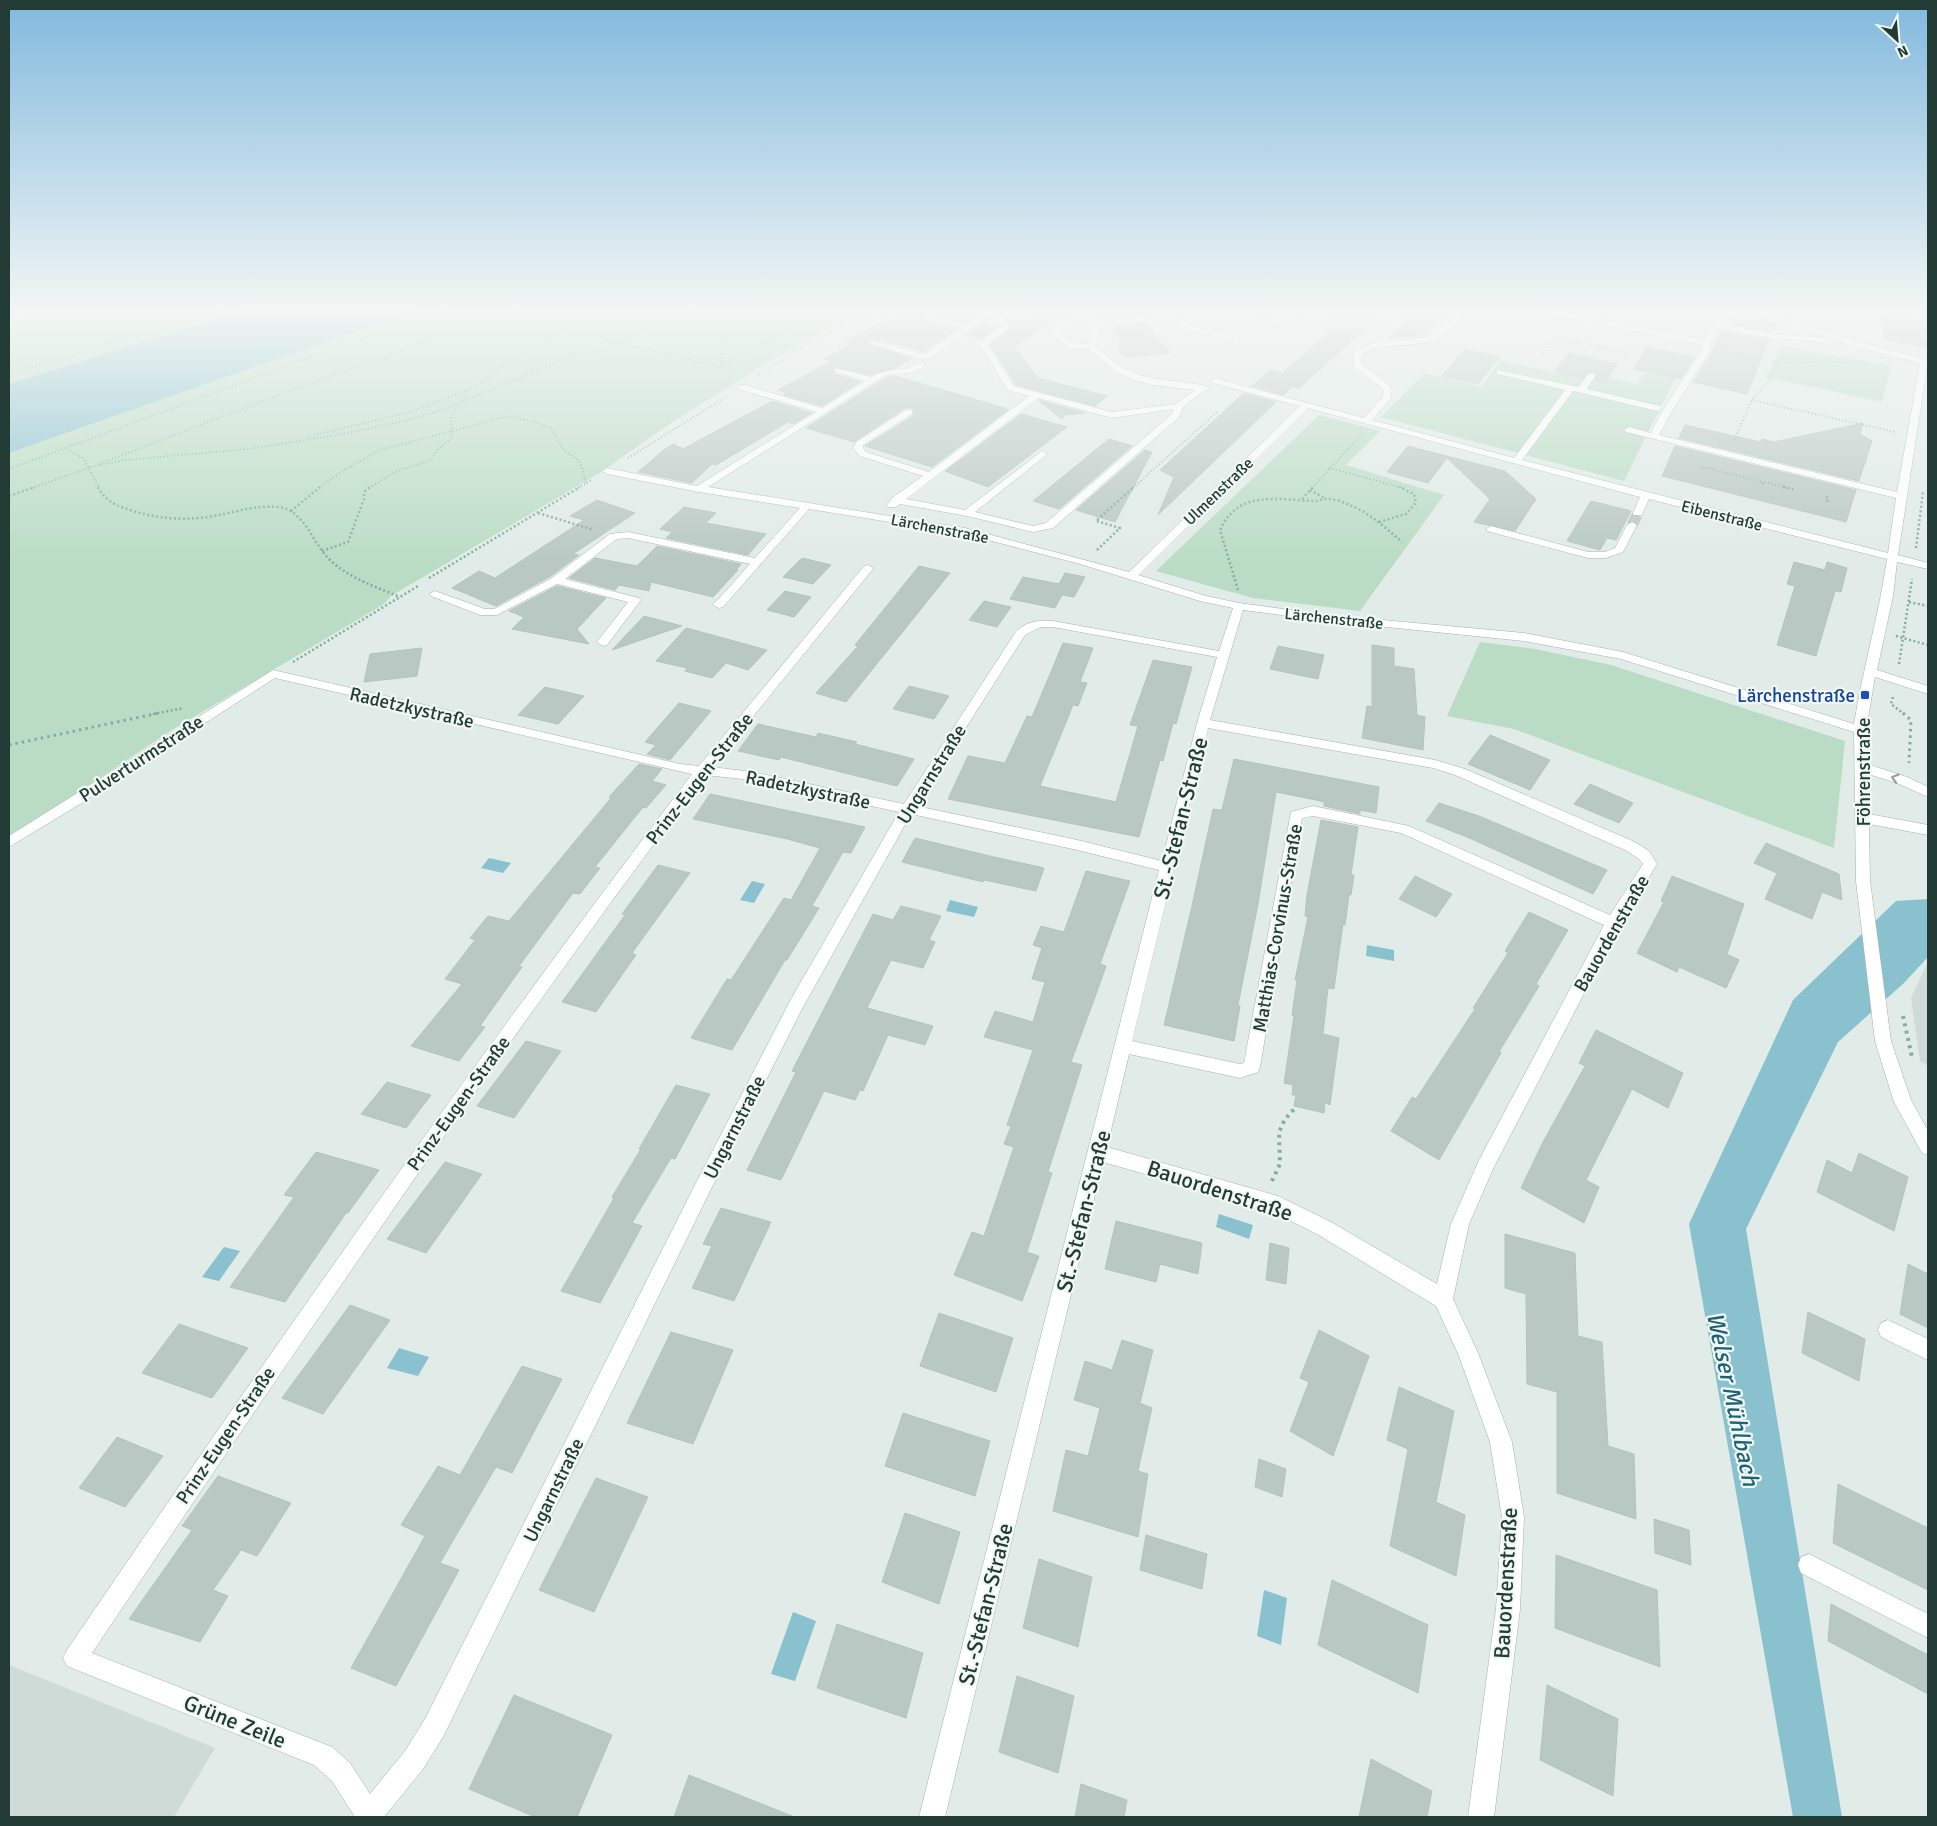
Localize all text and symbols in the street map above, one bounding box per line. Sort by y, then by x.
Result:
north arrow [1872,15,1922,65]
text: N [1894,41,1911,61]
street label: Ulmenstraße [1180,453,1258,530]
street label: Eibenstraße [1679,496,1764,536]
street label: Lärchenstraße [889,510,991,548]
street label: Lärchenstraße [1283,604,1384,634]
street label: Radetzkystraße [347,682,476,734]
place label: Lärchenstraße [1737,684,1855,708]
marker: Lärchenstraße [1859,689,1871,701]
street label: Prinz-Eugen-Straße [641,708,759,849]
street label: Pulverturmstraße [75,710,208,808]
street label: Föhrenstraße [1852,718,1876,826]
street label: Ungarnstraße [892,720,972,829]
street label: St.-Stefan-Straße [1147,734,1214,902]
street label: Radetzkystraße [743,765,872,815]
one-way arrow [1892,774,1900,784]
street label: Matthias-Corvinus-Straße [1248,822,1308,1034]
street label: Bauordenstraße [1569,871,1655,996]
street label: Prinz-Eugen-Straße [402,1032,516,1176]
street label: Ungarnstraße [699,1072,771,1183]
street label: St.-Stefan-Straße [1050,1127,1117,1295]
street label: Bauordenstraße [1144,1154,1296,1227]
water label: Welser Mühlbach [1700,1309,1766,1490]
street label: Prinz-Eugen-Straße [171,1362,281,1509]
street label: Ungarnstraße [518,1434,589,1546]
street label: Bauordenstraße [1488,1507,1523,1659]
street label: St.-Stefan-Straße [952,1520,1019,1688]
street label: Grüne Zeile [180,1689,290,1754]

